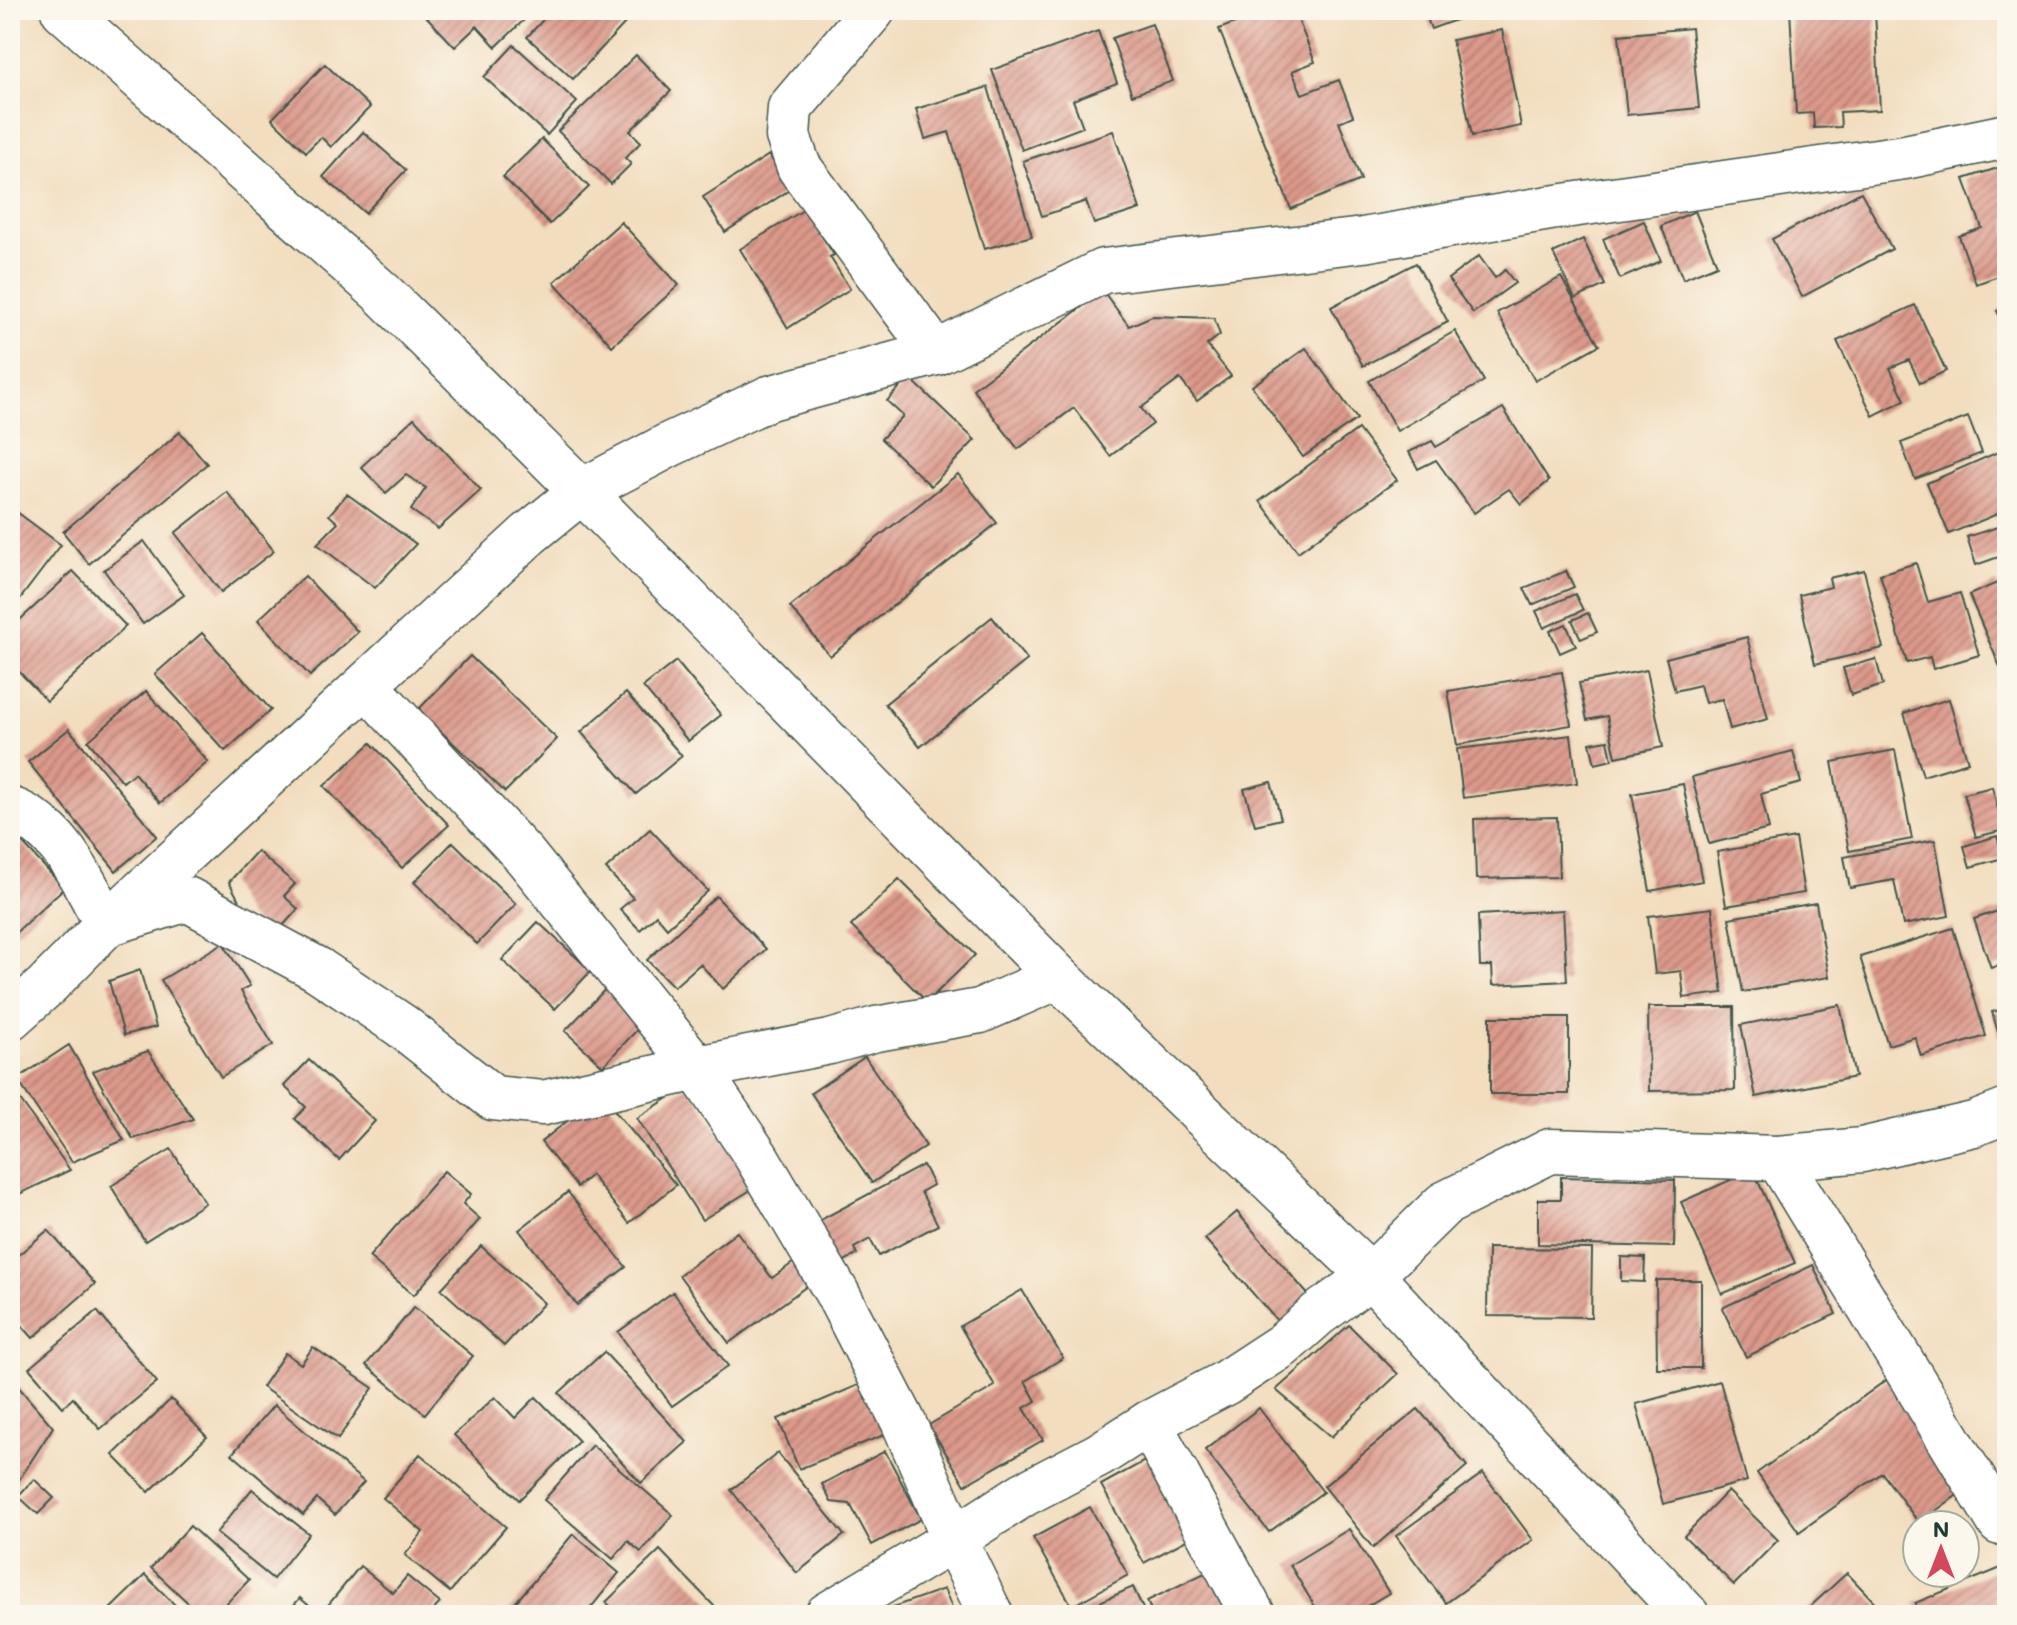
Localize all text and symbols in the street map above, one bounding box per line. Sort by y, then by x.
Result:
north arrow [1901,1509,1981,1589]
text: N [1933,1514,1949,1543]

